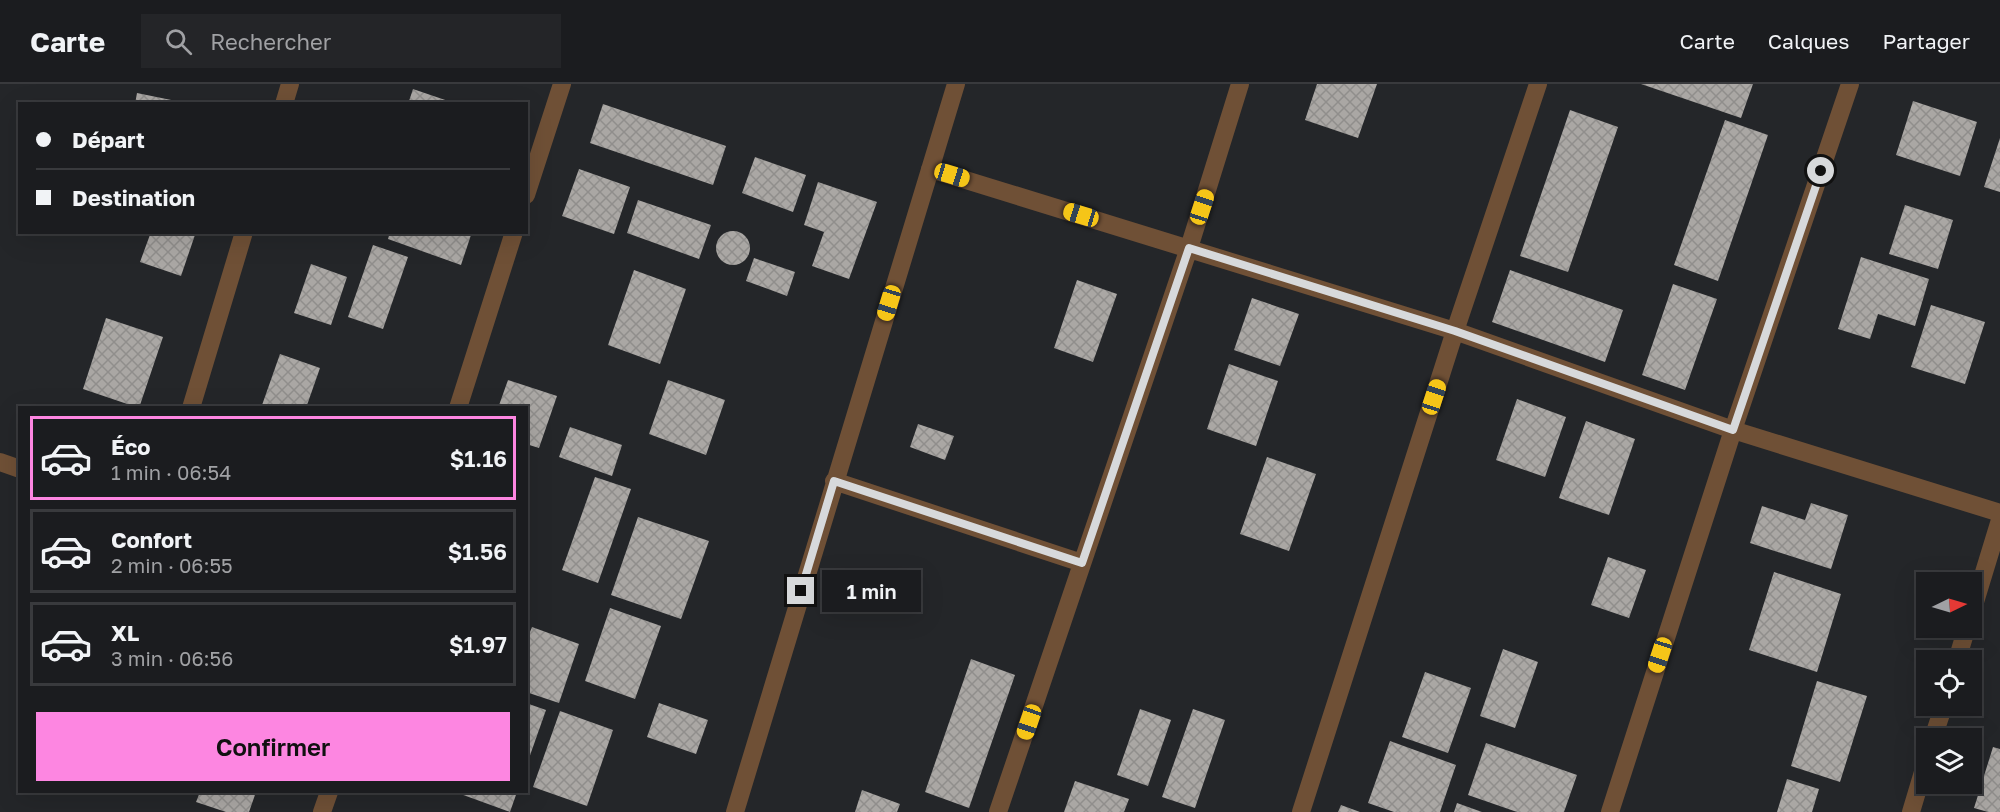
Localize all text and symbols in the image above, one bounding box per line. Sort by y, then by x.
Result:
search box [141,14,561,68]
text: Carte [30,25,105,58]
icon: search [162,25,195,58]
text: Rechercher [210,28,331,55]
text: Carte [1679,28,1735,54]
text: Calques [1768,28,1849,54]
text: Partager [1882,28,1970,54]
text: Départ [72,126,145,153]
route start [1807,157,1834,184]
car [932,161,972,189]
text: Destination [72,184,195,211]
car [1188,187,1216,227]
car [1061,201,1101,229]
car [875,283,903,323]
car [1420,377,1448,417]
icon: car [39,431,93,485]
text: Éco [111,433,150,460]
text: $1.16 [450,445,507,472]
text: 1 min · 06:54 [111,460,231,484]
icon: car [39,524,93,578]
text: Confort [111,526,192,553]
text: $1.56 [448,538,507,565]
text: 2 min · 06:55 [111,553,233,577]
callout: 1 min [822,570,921,612]
north arrow [1916,572,1982,638]
map controls [1916,572,1982,794]
route end [787,577,814,604]
text: 1 min [846,579,897,603]
icon: car [39,617,93,671]
text: XL [111,619,139,646]
text: $1.97 [449,631,507,658]
car [1646,635,1674,675]
text: 3 min · 06:56 [111,646,233,670]
button: locate [1916,650,1982,716]
car [1015,702,1043,742]
button: Confirmer [36,712,510,781]
button: layers [1916,728,1982,794]

